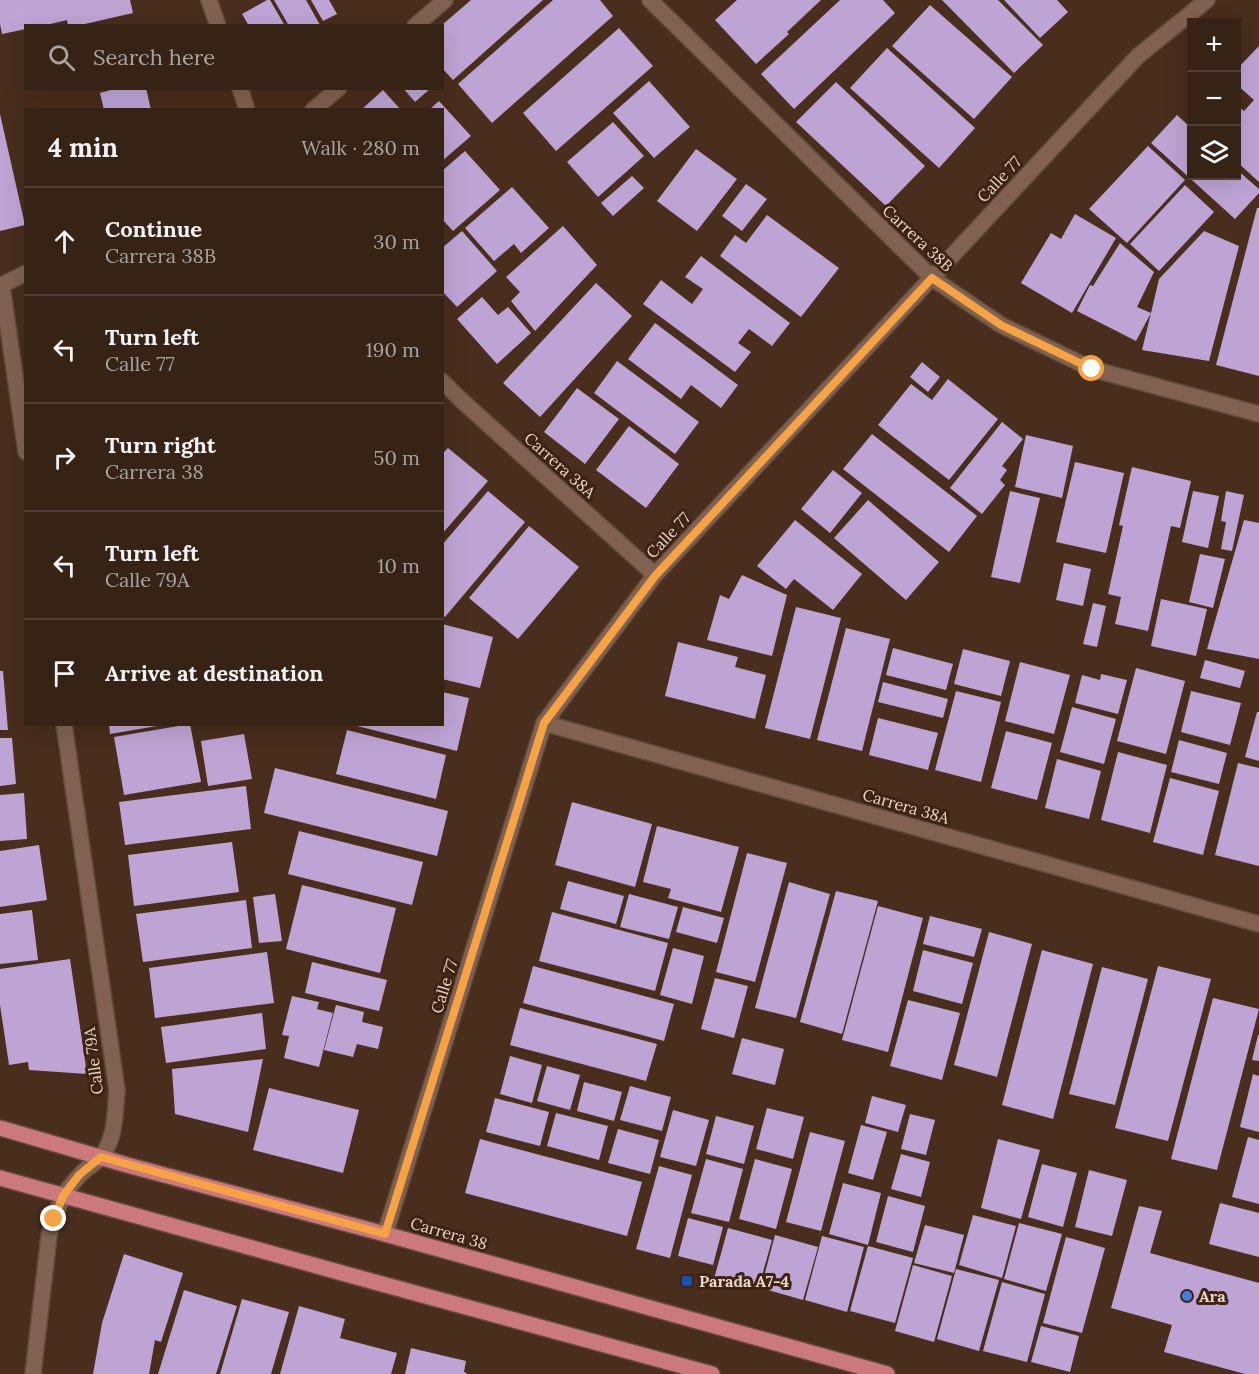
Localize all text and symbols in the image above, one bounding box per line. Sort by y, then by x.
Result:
map controls [1187,18,1241,180]
button: + [1187,18,1241,72]
search box [24,24,444,90]
icon: search [45,41,78,74]
text: Search here [93,43,215,71]
button: − [1187,72,1241,126]
button: layers [1187,126,1241,180]
text: 4 min [48,131,118,164]
text: Walk · 280 m [301,135,420,160]
street label: Calle 77 [973,151,1026,206]
street label: Carrera 38B [879,200,957,276]
text: Continue [105,215,202,243]
icon: ahead [48,225,81,258]
text: 30 m [373,229,420,254]
text: Carrera 38B [105,243,216,268]
text: Turn left [105,323,199,351]
icon: left [48,333,81,366]
text: 190 m [366,337,420,362]
text: Calle 77 [105,351,175,376]
route start [1078,355,1104,381]
street label: Carrera 38A [520,428,601,503]
text: Turn right [105,431,216,459]
icon: right [48,441,81,474]
text: 50 m [374,445,420,470]
text: Carrera 38 [105,459,204,484]
street label: Calle 77 [642,507,695,562]
text: Turn left [105,539,199,567]
icon: left [48,549,81,582]
text: 10 m [377,553,420,578]
text: Calle 79A [105,567,190,592]
icon: arrive [48,657,81,690]
text: Arrive at destination [105,659,323,687]
street label: Carrera 38A [860,784,953,828]
street label: Calle 77 [426,956,462,1016]
street label: Calle 79A [79,1025,107,1096]
route end [40,1205,66,1231]
street label: Carrera 38 [408,1212,490,1254]
place label: Parada A7-4 [699,1271,789,1291]
marker: Parada A7-4 [680,1274,694,1288]
place label: Ara [1199,1286,1226,1306]
marker: Ara [1180,1289,1194,1303]

